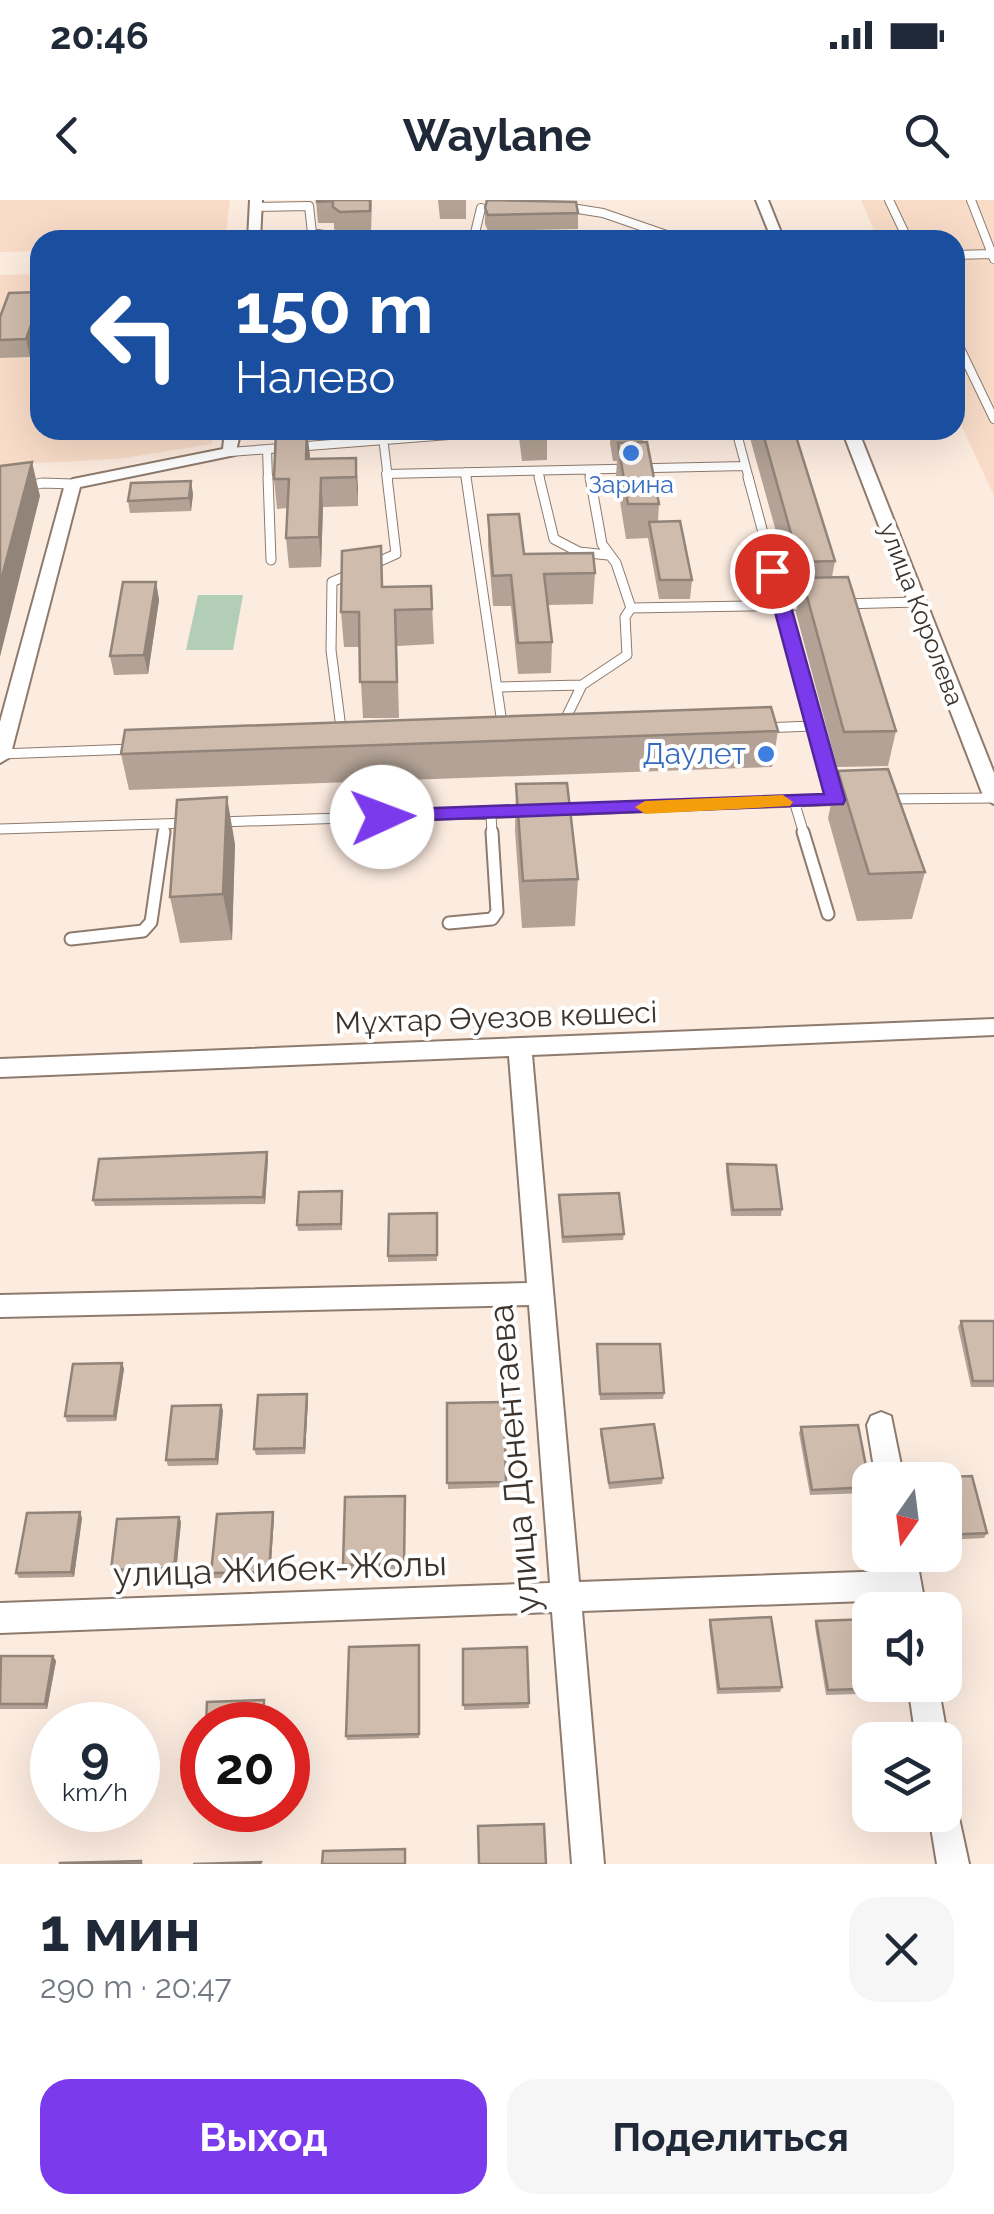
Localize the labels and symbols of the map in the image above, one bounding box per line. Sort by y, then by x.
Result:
marker: Зарина [620,442,642,464]
place label: Зарина [588,469,674,499]
street label: улица Королева [873,518,971,710]
pin [730,529,815,614]
place label: Даулет [642,736,746,771]
marker: Даулет [755,743,777,765]
position arrow [330,765,434,869]
street label: Мұхтар Әуезов көшесі [334,994,658,1041]
street label: улица Донентаева [480,1303,547,1615]
north arrow [852,1462,962,1572]
street label: улица Жибек-Жолы [112,1542,448,1595]
speed limit sign: 20 [180,1702,310,1832]

